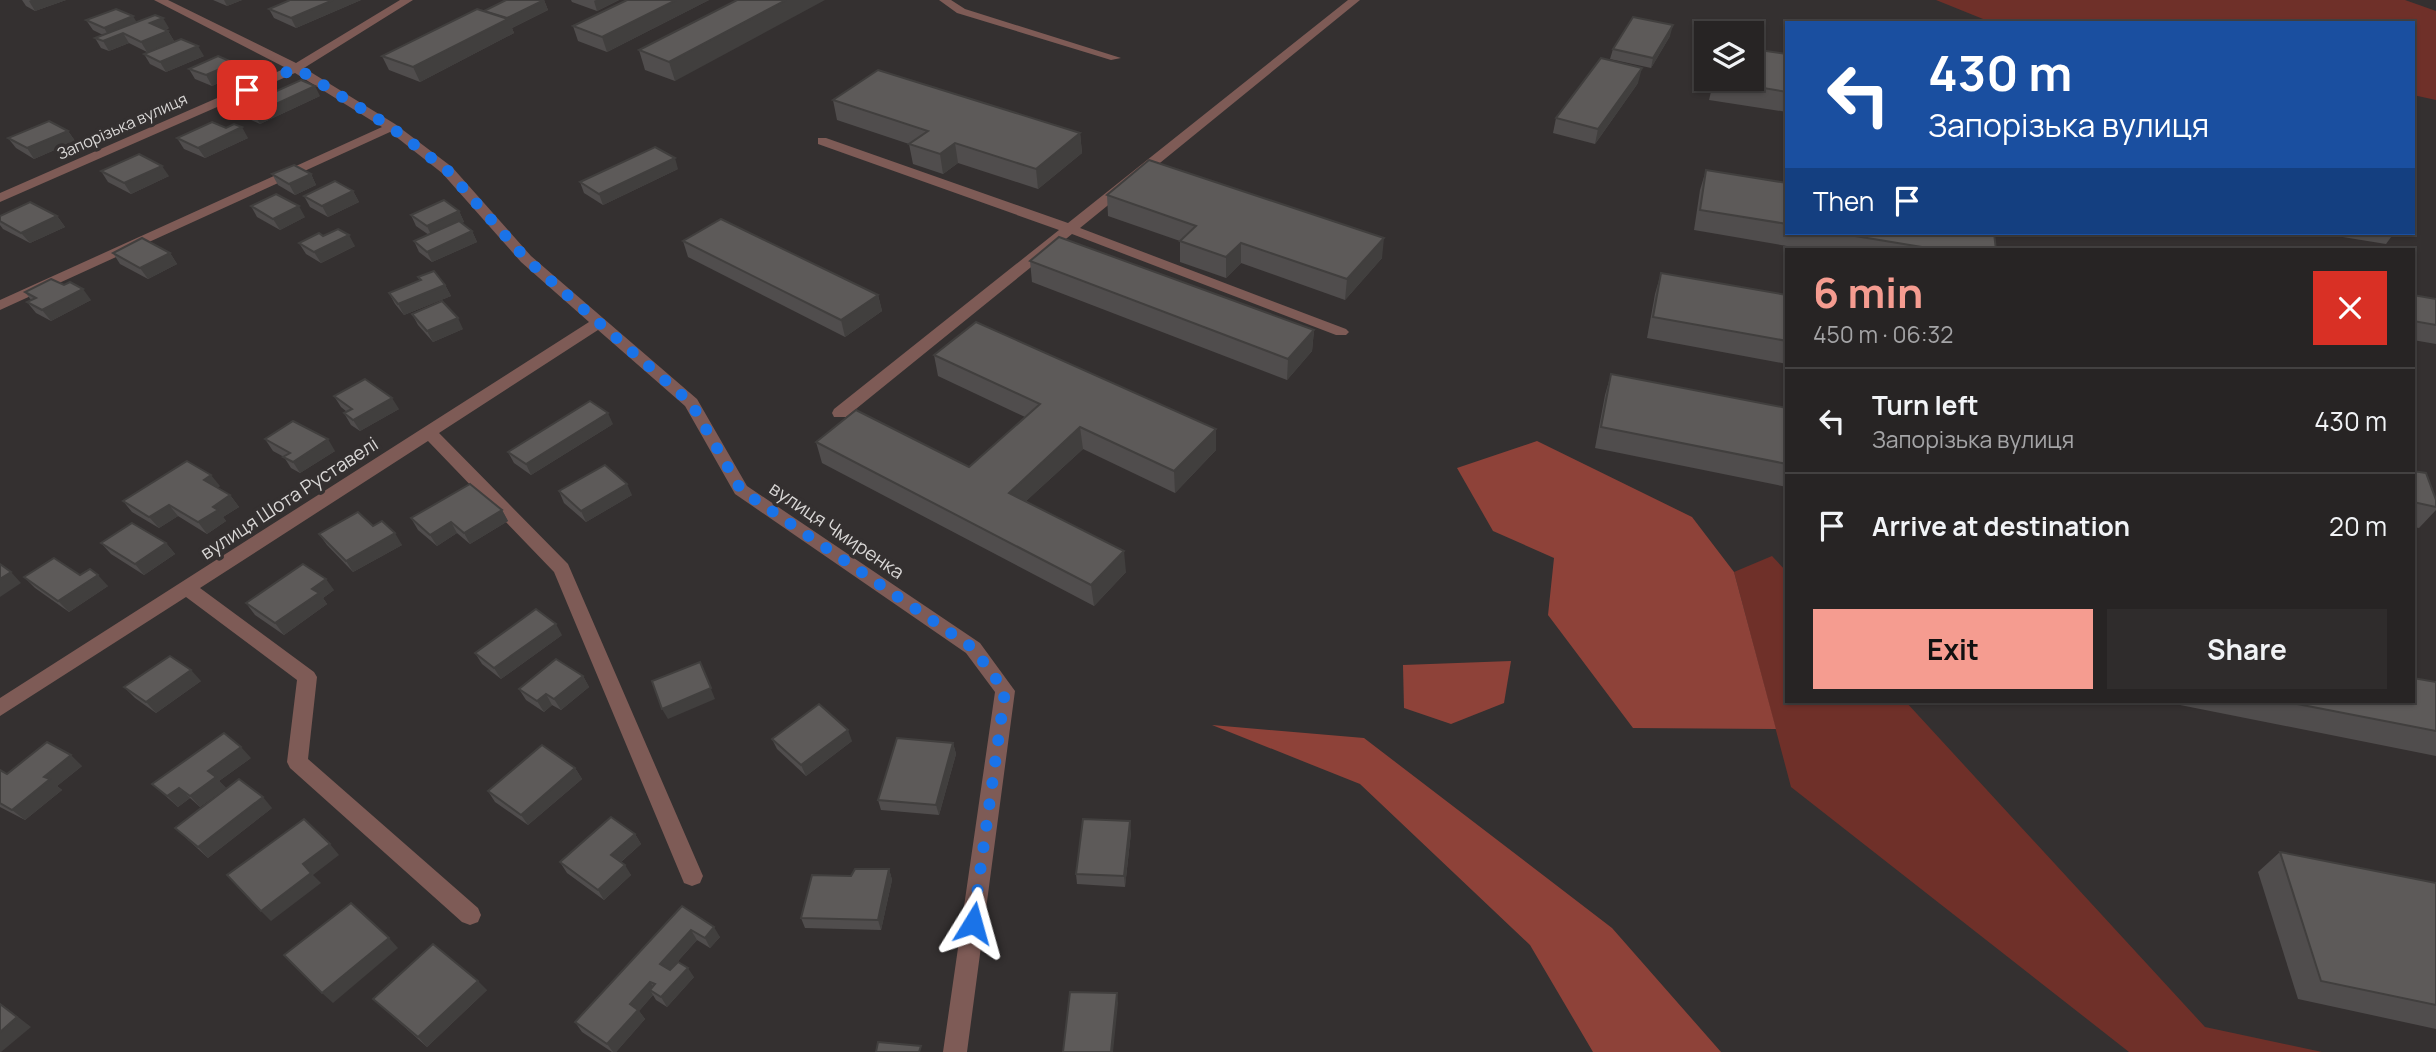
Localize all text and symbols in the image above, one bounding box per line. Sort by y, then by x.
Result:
map controls [1694,21,1764,91]
button: layers [1694,21,1764,91]
text: 430 m [1928,39,2072,106]
icon: left [1813,49,1904,140]
pin [217,60,277,120]
icon: arrive [228,71,266,109]
street label: Запорізька вулиця [53,87,191,165]
text: Запорізька вулиця [1928,103,2209,147]
icon: arrive [1888,182,1926,220]
text: Then [1813,183,1874,219]
text: 6 min [1813,263,1923,321]
button: close [2313,271,2387,345]
text: 450 m · 06:32 [1813,318,1953,350]
text: Turn left [1872,387,1979,423]
icon: left [1813,402,1851,440]
text: 430 m [2314,403,2387,439]
text: Запорізька вулиця [1872,423,2074,455]
street label: вулиця Шота Руставелі [195,431,383,565]
street label: вулиця Чмиренка [764,475,910,585]
icon: arrive [1813,507,1851,545]
text: Arrive at destination [1872,508,2130,544]
text: 20 m [2329,508,2387,544]
button: Exit [1813,609,2093,689]
button: Share [2107,609,2387,689]
position arrow [936,886,1010,960]

